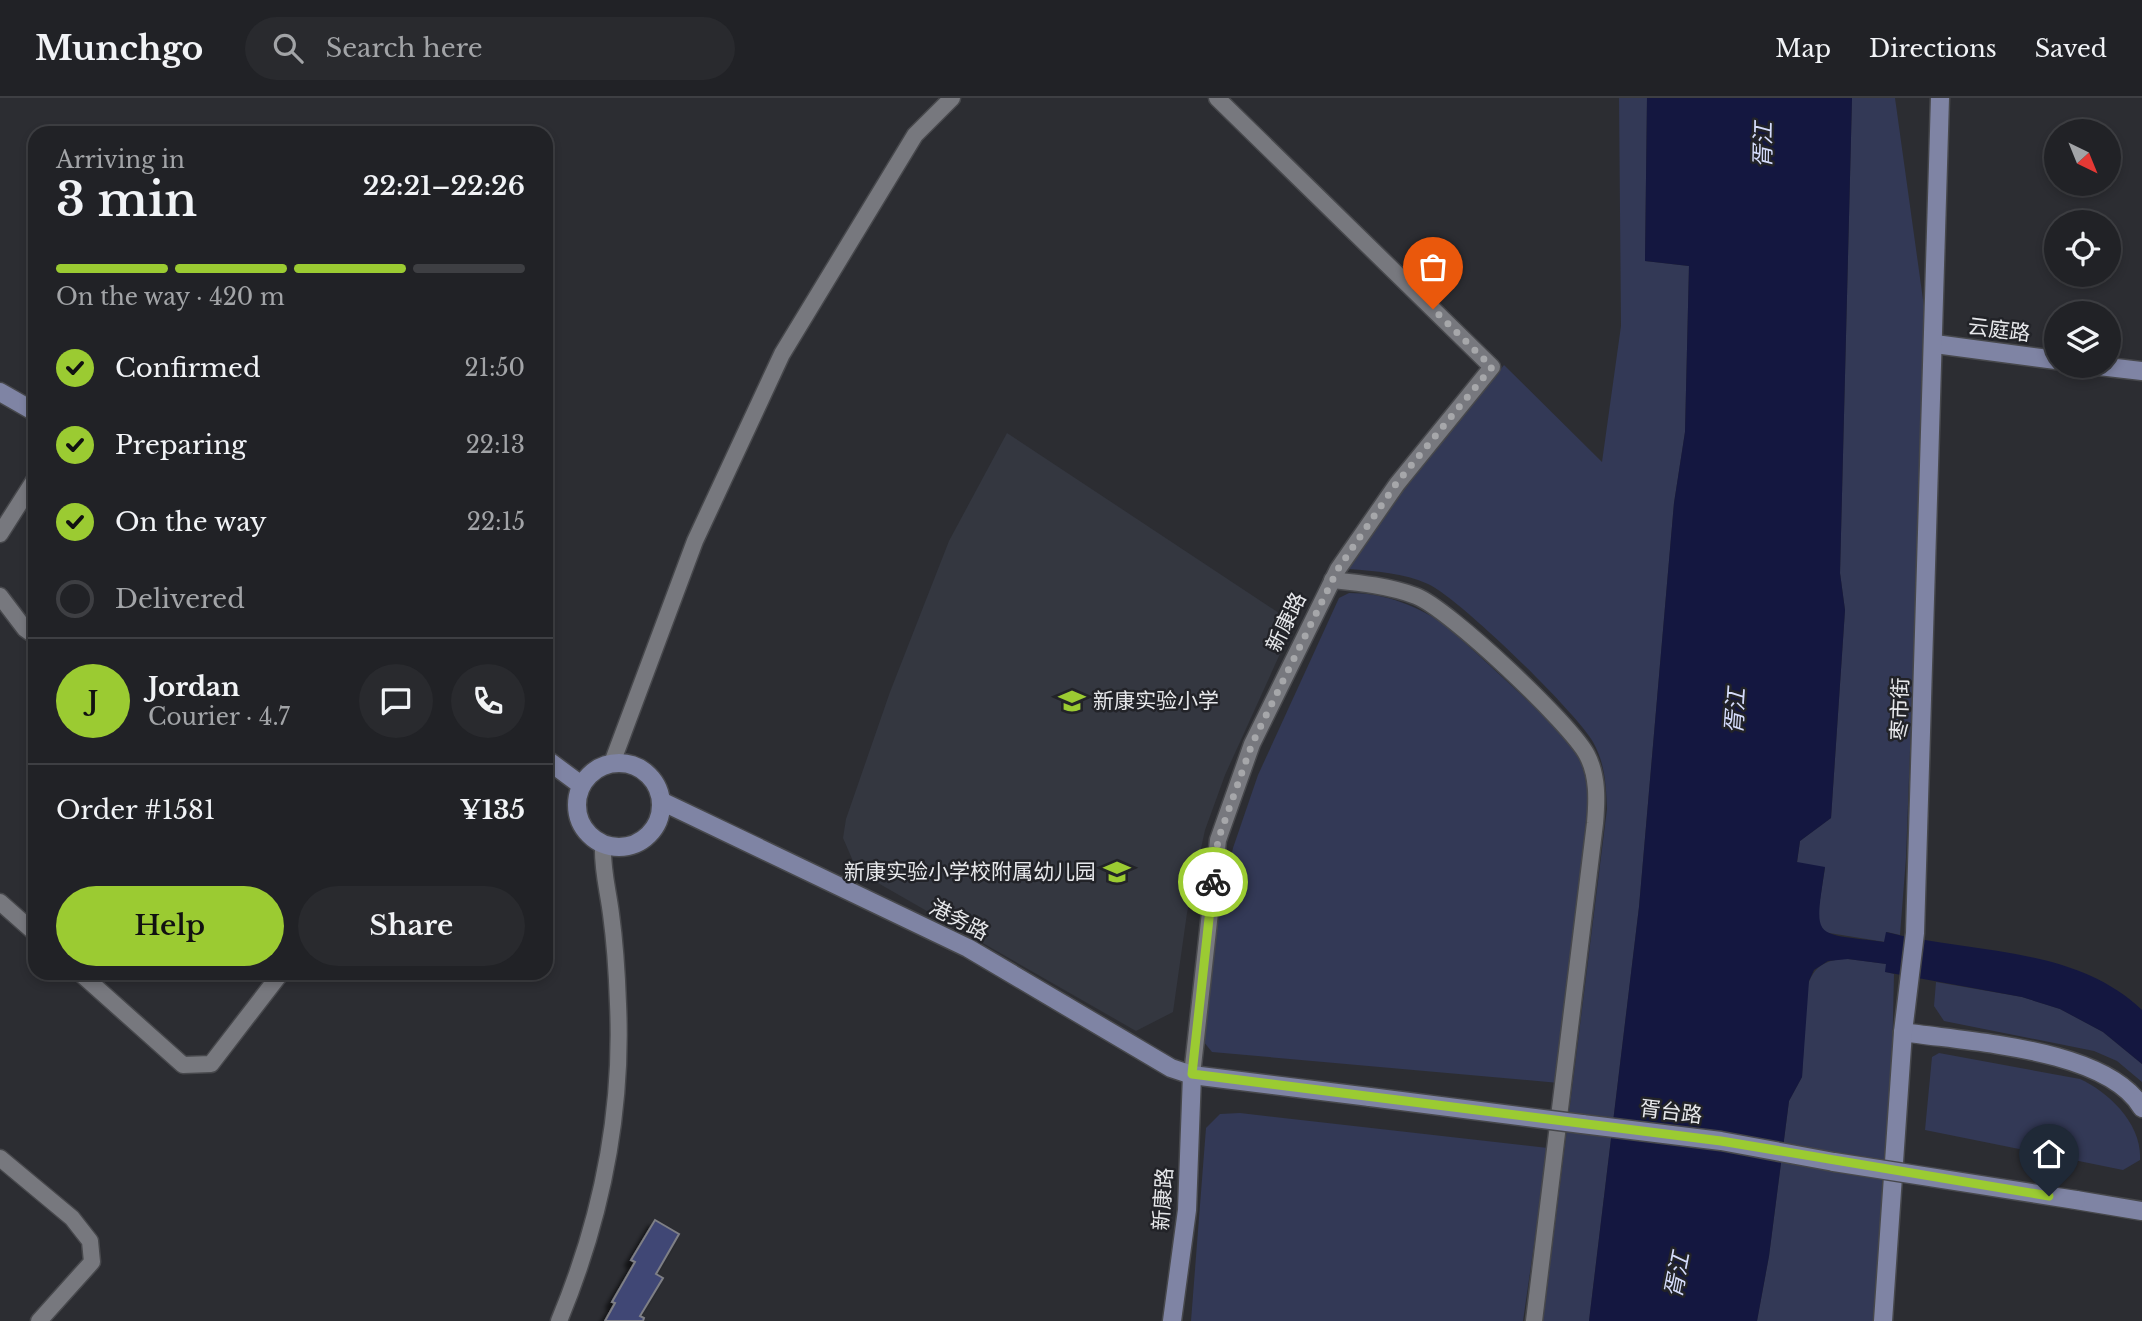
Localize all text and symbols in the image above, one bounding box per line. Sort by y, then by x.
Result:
search box [245,17,735,80]
text: Munchgo [35,28,203,69]
icon: search [269,29,307,67]
text: Search here [325,32,483,64]
text: Map [1775,34,1831,63]
text: Directions [1869,34,1997,63]
text: Saved [2035,34,2107,63]
water label: 胥江 [1749,119,1777,168]
north arrow [2044,119,2121,196]
map controls [2044,119,2121,378]
text: Arriving in [56,146,185,174]
text: 22:21–22:26 [363,170,525,202]
text: 3 min [56,171,197,228]
button: locate [2044,210,2121,287]
pin [1403,237,1463,309]
icon: bag [1414,248,1452,286]
text: On the way · 420 m [56,283,285,311]
button: layers [2044,301,2121,378]
street label: 云庭路 [1966,313,2032,347]
icon: check [56,349,94,387]
text: Confirmed [115,352,260,384]
text: 21:50 [465,354,525,382]
icon: check [56,426,94,464]
text: Preparing [115,429,247,461]
text: 22:13 [466,431,525,459]
icon: check [56,503,94,541]
text: On the way [115,506,267,538]
text: 22:15 [467,508,525,536]
text: Delivered [115,583,245,615]
street label: 新康路 [1261,588,1311,656]
button: chat [359,664,433,738]
button: phone [451,664,525,738]
text: Jordan [148,671,240,703]
street label: 枣市街 [1886,677,1914,741]
water label: 胥江 [1719,684,1751,735]
text: J [88,685,98,717]
school or university icon: 新康实验小学 [1057,686,1087,716]
place label: 新康实验小学 [1093,688,1219,714]
text: Courier · 4.7 [148,703,290,731]
text: Order #1581 [56,794,215,826]
text: ¥135 [460,794,525,826]
courier [1178,847,1248,917]
school or university icon: 新康实验小学校附属幼儿园 [1102,857,1132,887]
place label: 新康实验小学校附属幼儿园 [844,859,1096,885]
icon: bike [1194,863,1232,901]
button: Help [56,886,284,966]
button: Share [298,886,525,966]
street label: 港务路 [925,894,993,946]
street label: 胥台路 [1638,1095,1704,1129]
pin [2019,1124,2079,1196]
icon: home [2030,1135,2068,1173]
street label: 新康路 [1148,1167,1178,1231]
water label: 胥江 [1659,1247,1696,1300]

